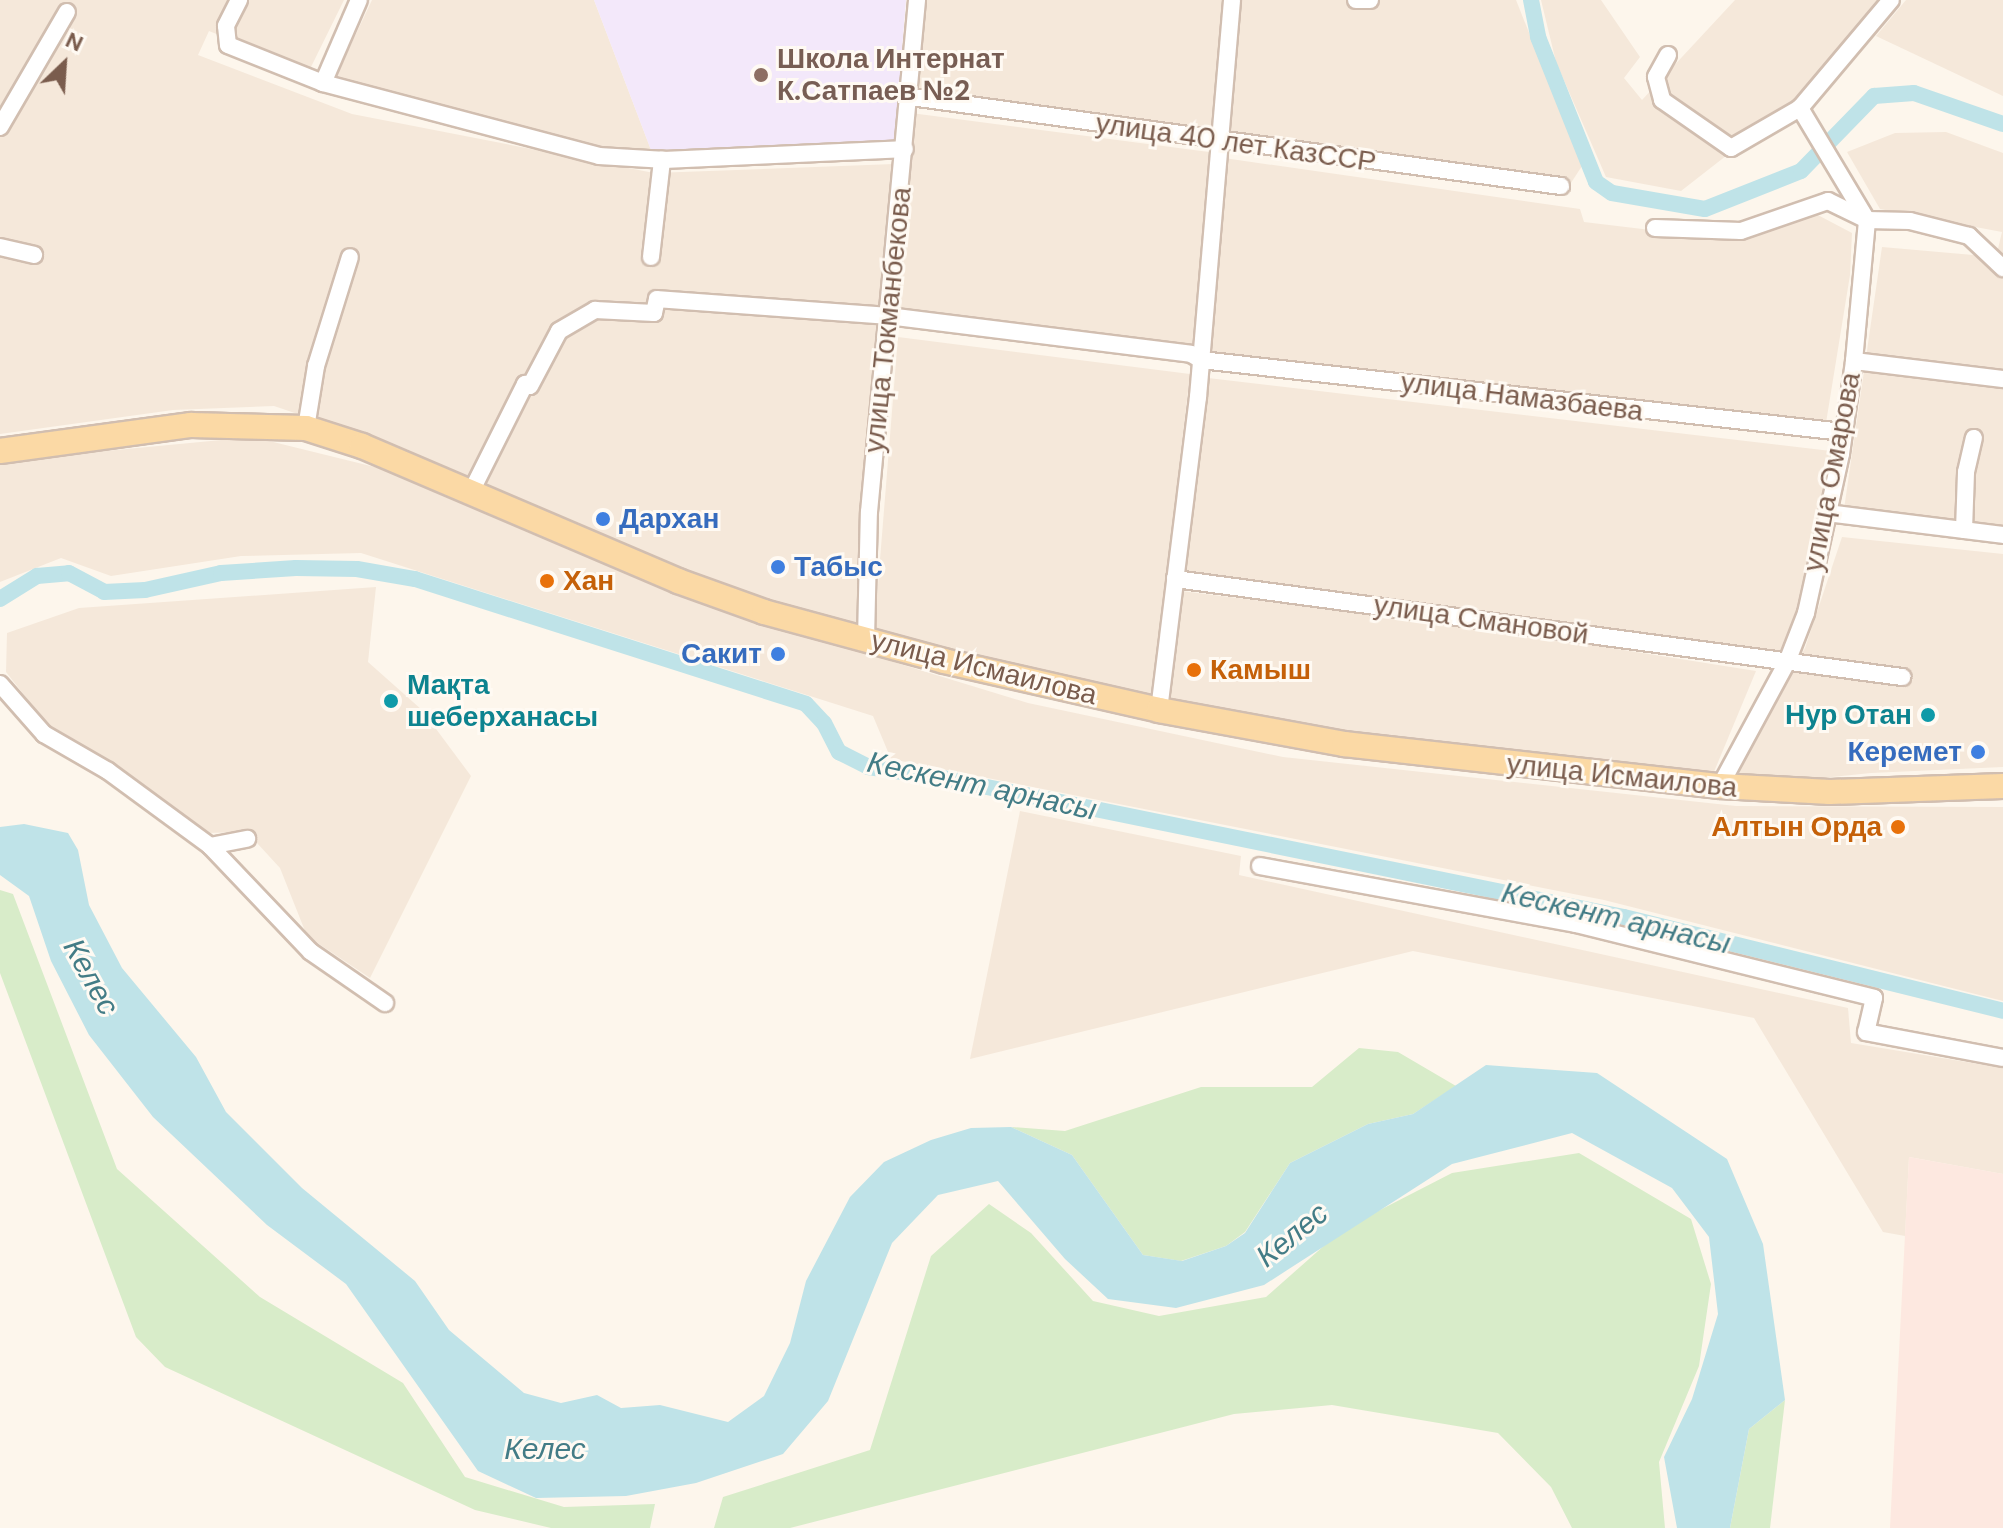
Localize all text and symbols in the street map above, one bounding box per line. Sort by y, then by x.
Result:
north arrow [24,24,104,104]
text: N [61,25,88,58]
place label: Школа Интернат К.Сатпаев №2 [777,42,1005,108]
marker: Школа Интернат К.Сатпаев №2 [752,66,770,84]
street label: улица 40 лет КазССР [1094,107,1378,179]
street label: улица Токманбекова [857,185,919,455]
street label: улица Намазбаева [1399,365,1645,429]
street label: улица Омарова [1796,370,1868,574]
place label: Дархан [619,502,719,536]
marker: Дархан [594,510,612,528]
place label: Табыс [794,550,883,584]
marker: Табыс [769,558,787,576]
place label: Хан [563,564,614,598]
marker: Хан [538,572,556,590]
street label: улица Смановой [1372,588,1590,652]
street label: улица Исмаилова [868,624,1100,712]
place label: Сакит [681,637,762,671]
marker: Сакит [769,645,787,663]
place label: Камыш [1210,653,1311,687]
marker: Камыш [1185,661,1203,679]
place label: Мақта шеберханасы [407,668,598,734]
marker: Мақта шеберханасы [382,692,400,710]
place label: Нур Отан [1785,698,1912,732]
marker: Нур Отан [1919,706,1937,724]
place label: Керемет [1847,735,1962,769]
marker: Керемет [1969,743,1987,761]
water label: Кескент арнасы [864,744,1100,828]
street label: улица Исмаилова [1505,747,1739,805]
place label: Алтын Орда [1711,810,1882,844]
marker: Алтын Орда [1889,818,1907,836]
water label: Кескент арнасы [1498,874,1734,962]
water label: Келес [55,933,127,1021]
water label: Келес [1249,1195,1335,1275]
water label: Келес [504,1431,586,1467]

